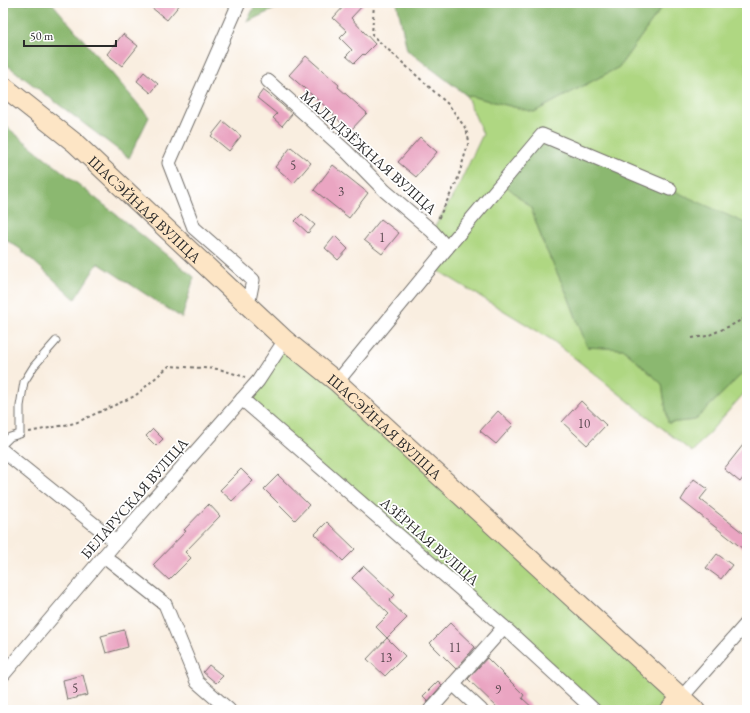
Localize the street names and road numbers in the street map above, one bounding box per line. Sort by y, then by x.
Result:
street label: МАЛАДЗЁЖНАЯ ВУЛІЦА [297,86,442,219]
street label: ШАСЭЙНАЯ ВУЛІЦА [84,151,206,267]
street label: ШАСЭЙНАЯ ВУЛІЦА [324,369,447,484]
street label: БЕЛАРУСКАЯ ВУЛІЦА [76,433,192,563]
street label: АЗЁРНАЯ ВУЛІЦА [376,492,484,590]

